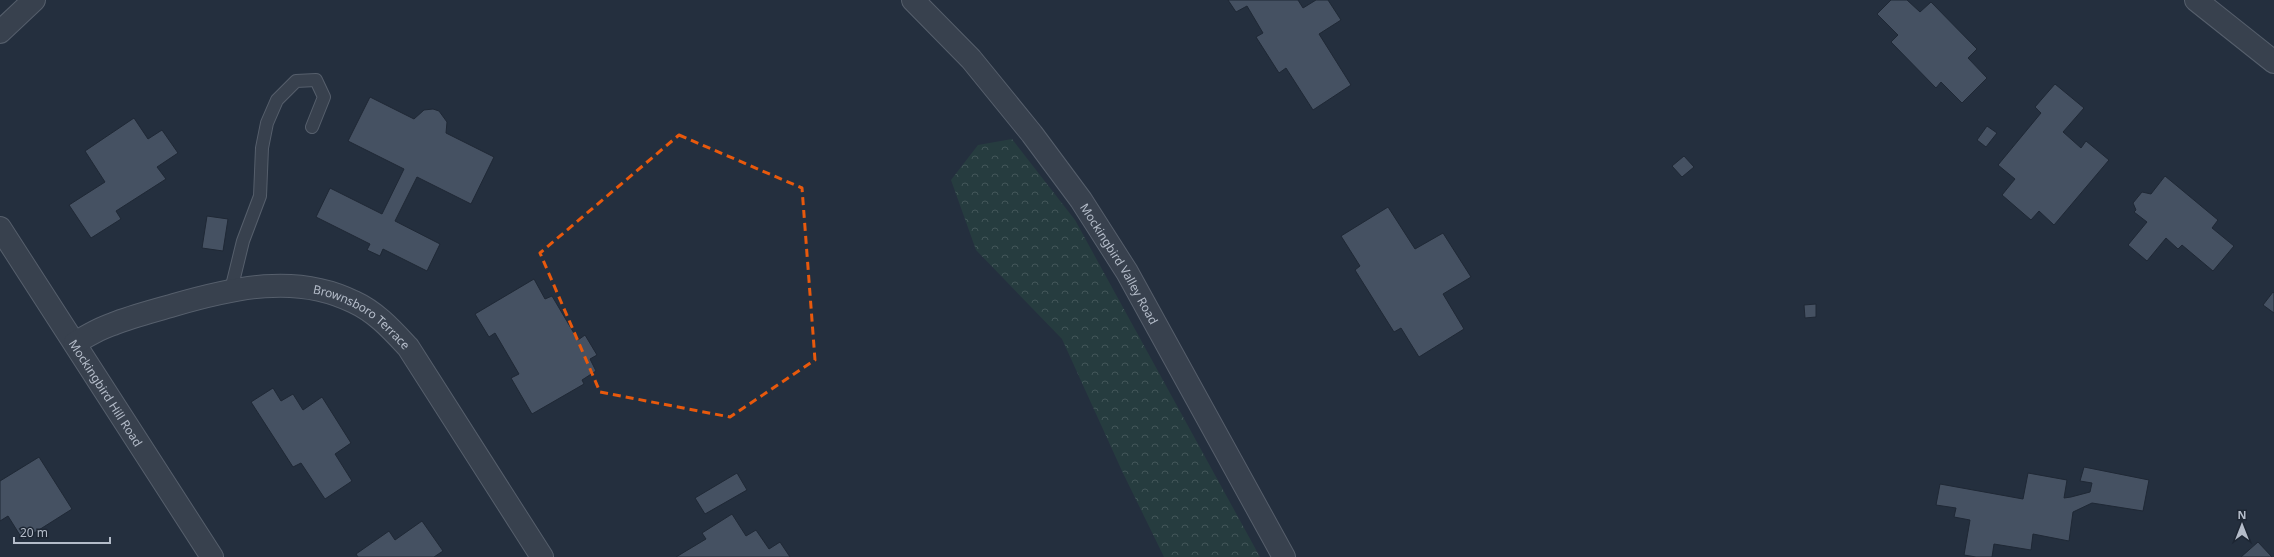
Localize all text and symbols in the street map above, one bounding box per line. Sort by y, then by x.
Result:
street label: Mockingbird Valley Road [1077,200,1163,327]
street label: Brownsboro Terrace [312,280,414,353]
street label: Mockingbird Hill Road [65,336,147,450]
north arrow [2222,505,2262,545]
text: N [2238,507,2246,522]
scale bar [14,519,110,545]
text: 20 m [20,524,48,541]

